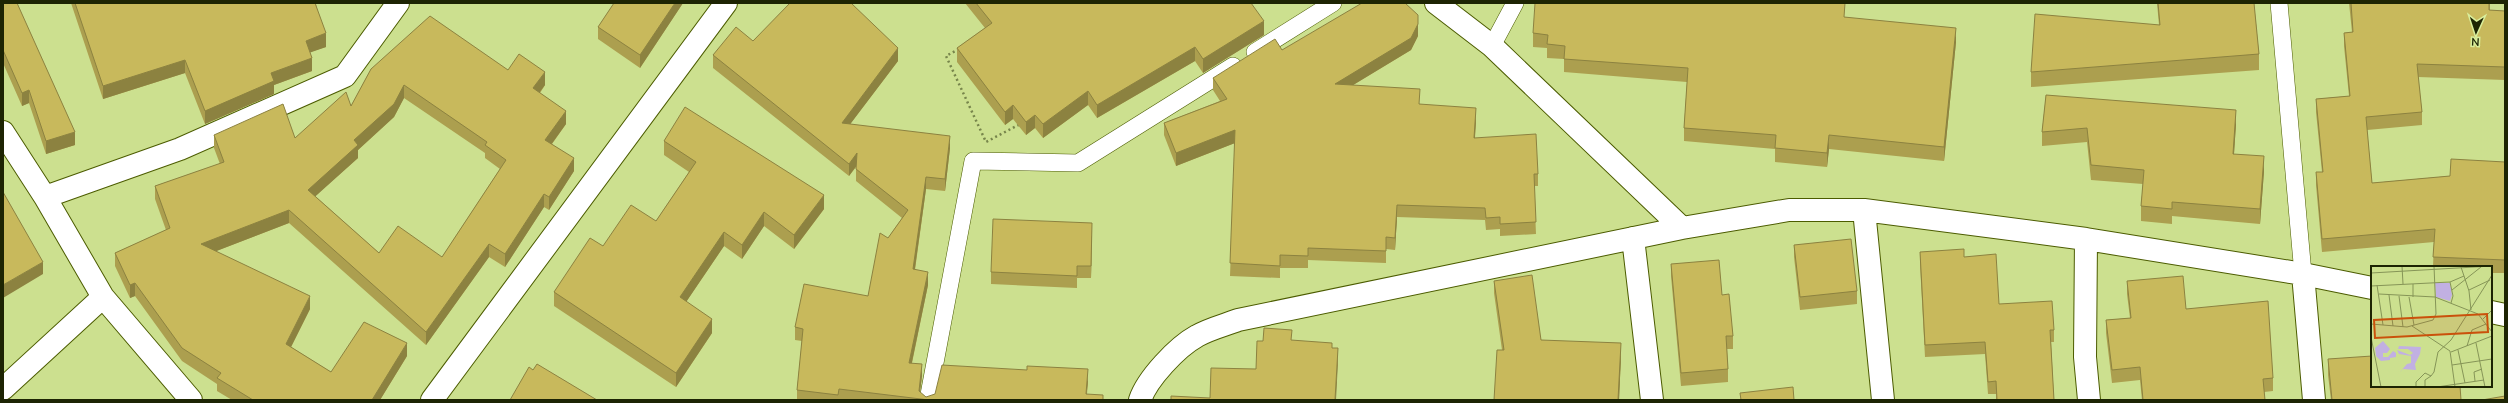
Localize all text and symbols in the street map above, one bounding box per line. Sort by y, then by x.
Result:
north arrow [2456,12,2496,52]
text: N [2471,35,2480,49]
inset map [2371,266,2492,387]

